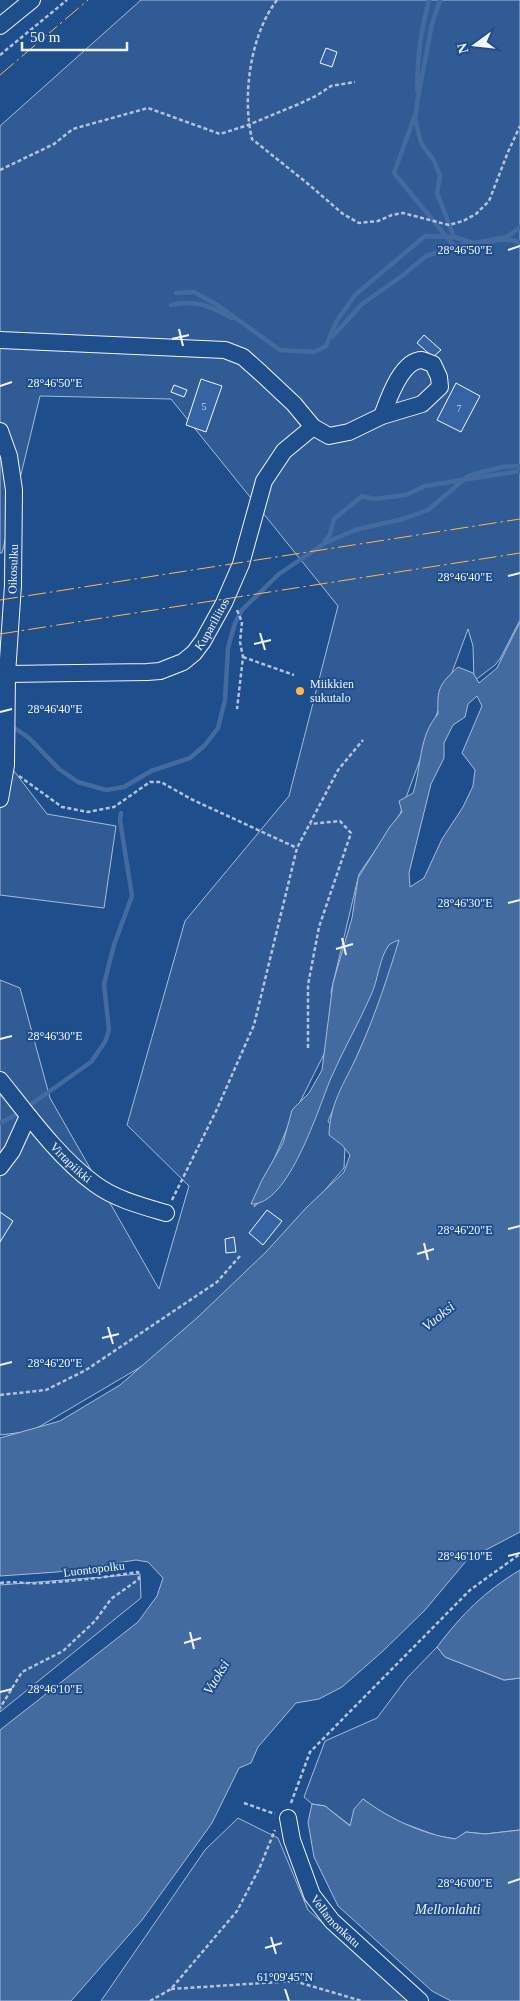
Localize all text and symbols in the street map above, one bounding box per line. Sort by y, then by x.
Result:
scale bar [22,20,128,52]
north arrow [450,20,500,70]
text: 50 m [30,29,61,45]
text: N [454,41,471,55]
text: 28°46'50"E [437,243,493,257]
text: 28°46'50"E [27,376,83,390]
house number: 5 [202,401,207,412]
house number: 7 [457,403,462,414]
street label: Oikosulku [5,544,21,594]
text: 28°46'40"E [437,570,493,584]
street label: Kupariliitos [192,596,232,653]
place label: Miikkien sukutalo [310,677,354,705]
marker: Miikkien sukutalo [294,685,306,697]
text: 28°46'40"E [27,702,83,716]
text: 28°46'30"E [437,896,493,910]
text: 28°46'30"E [27,1029,83,1043]
street label: Virtapiikki [47,1140,95,1186]
text: 28°46'20"E [437,1223,493,1237]
water label: Vuoksi [419,1299,458,1334]
text: 28°46'20"E [27,1356,83,1370]
text: 28°46'10"E [437,1549,493,1563]
street label: Luontopolku [62,1558,126,1580]
water label: Vuoksi [200,1657,232,1697]
text: 28°46'10"E [27,1682,83,1696]
text: 28°46'00"E [437,1876,493,1890]
street label: Vellamonkatu [308,1892,363,1950]
water label: Mellonlahti [414,1902,481,1917]
text: 61°09'45"N [257,1970,314,1984]

